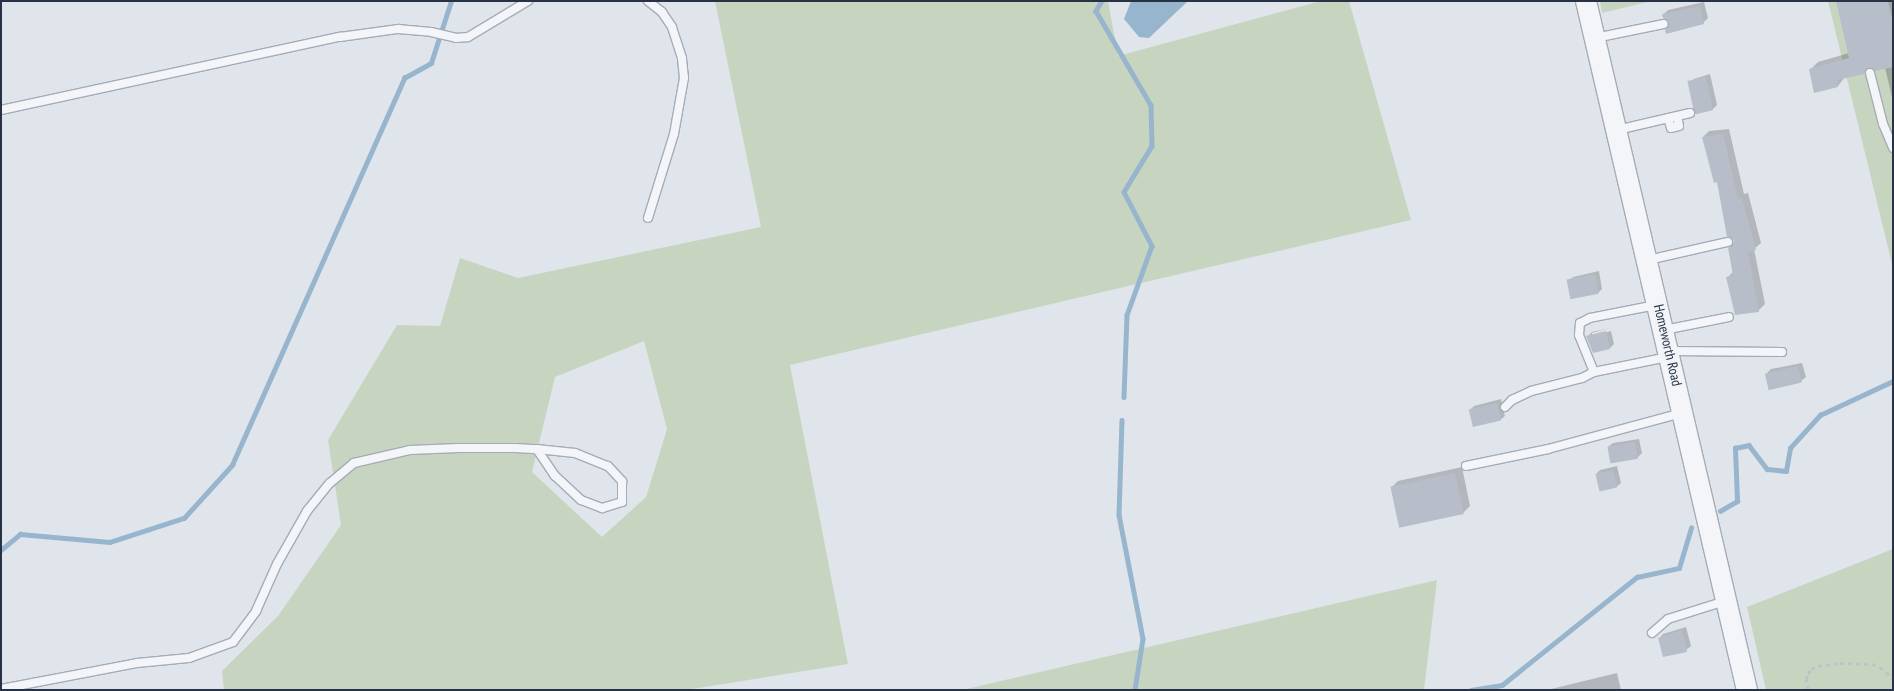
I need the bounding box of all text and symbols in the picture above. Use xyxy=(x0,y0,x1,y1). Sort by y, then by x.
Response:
street label: Homeworth Road xyxy=(1650,302,1686,388)

